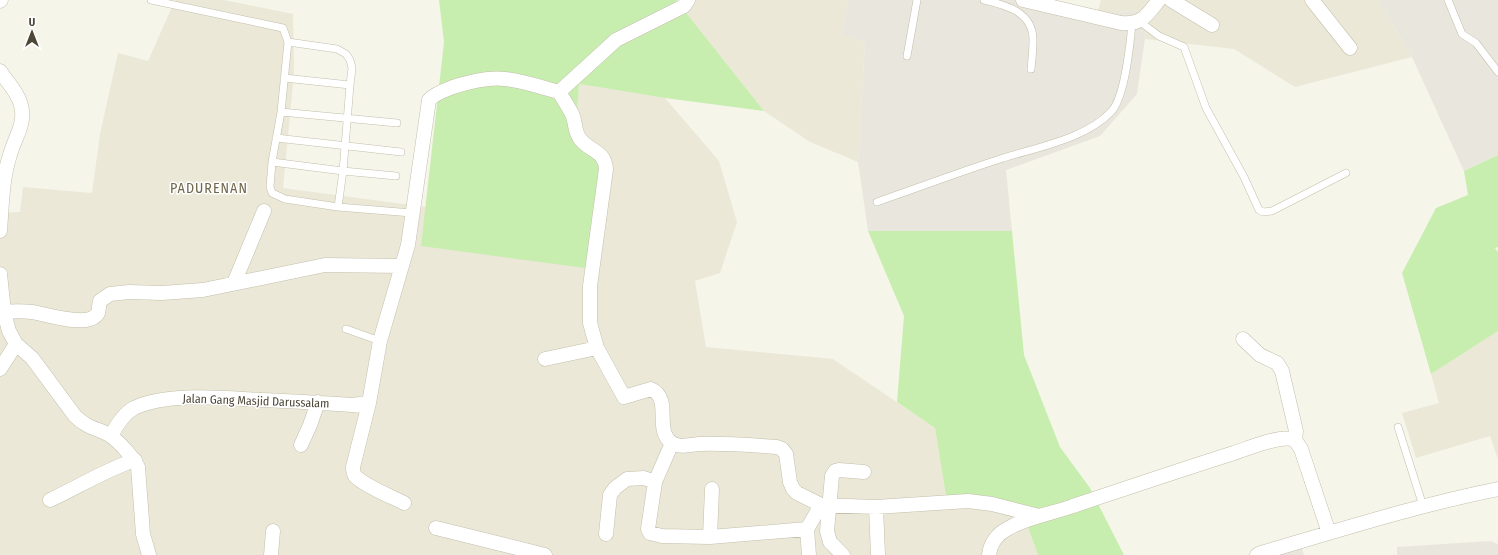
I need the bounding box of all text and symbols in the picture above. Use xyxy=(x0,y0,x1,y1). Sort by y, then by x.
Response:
north arrow xyxy=(12,12,52,52)
text: U xyxy=(29,16,35,29)
district label: PADURENAN xyxy=(170,180,248,197)
street label: Jalan Gang Masjid Darussalam xyxy=(182,391,330,411)

